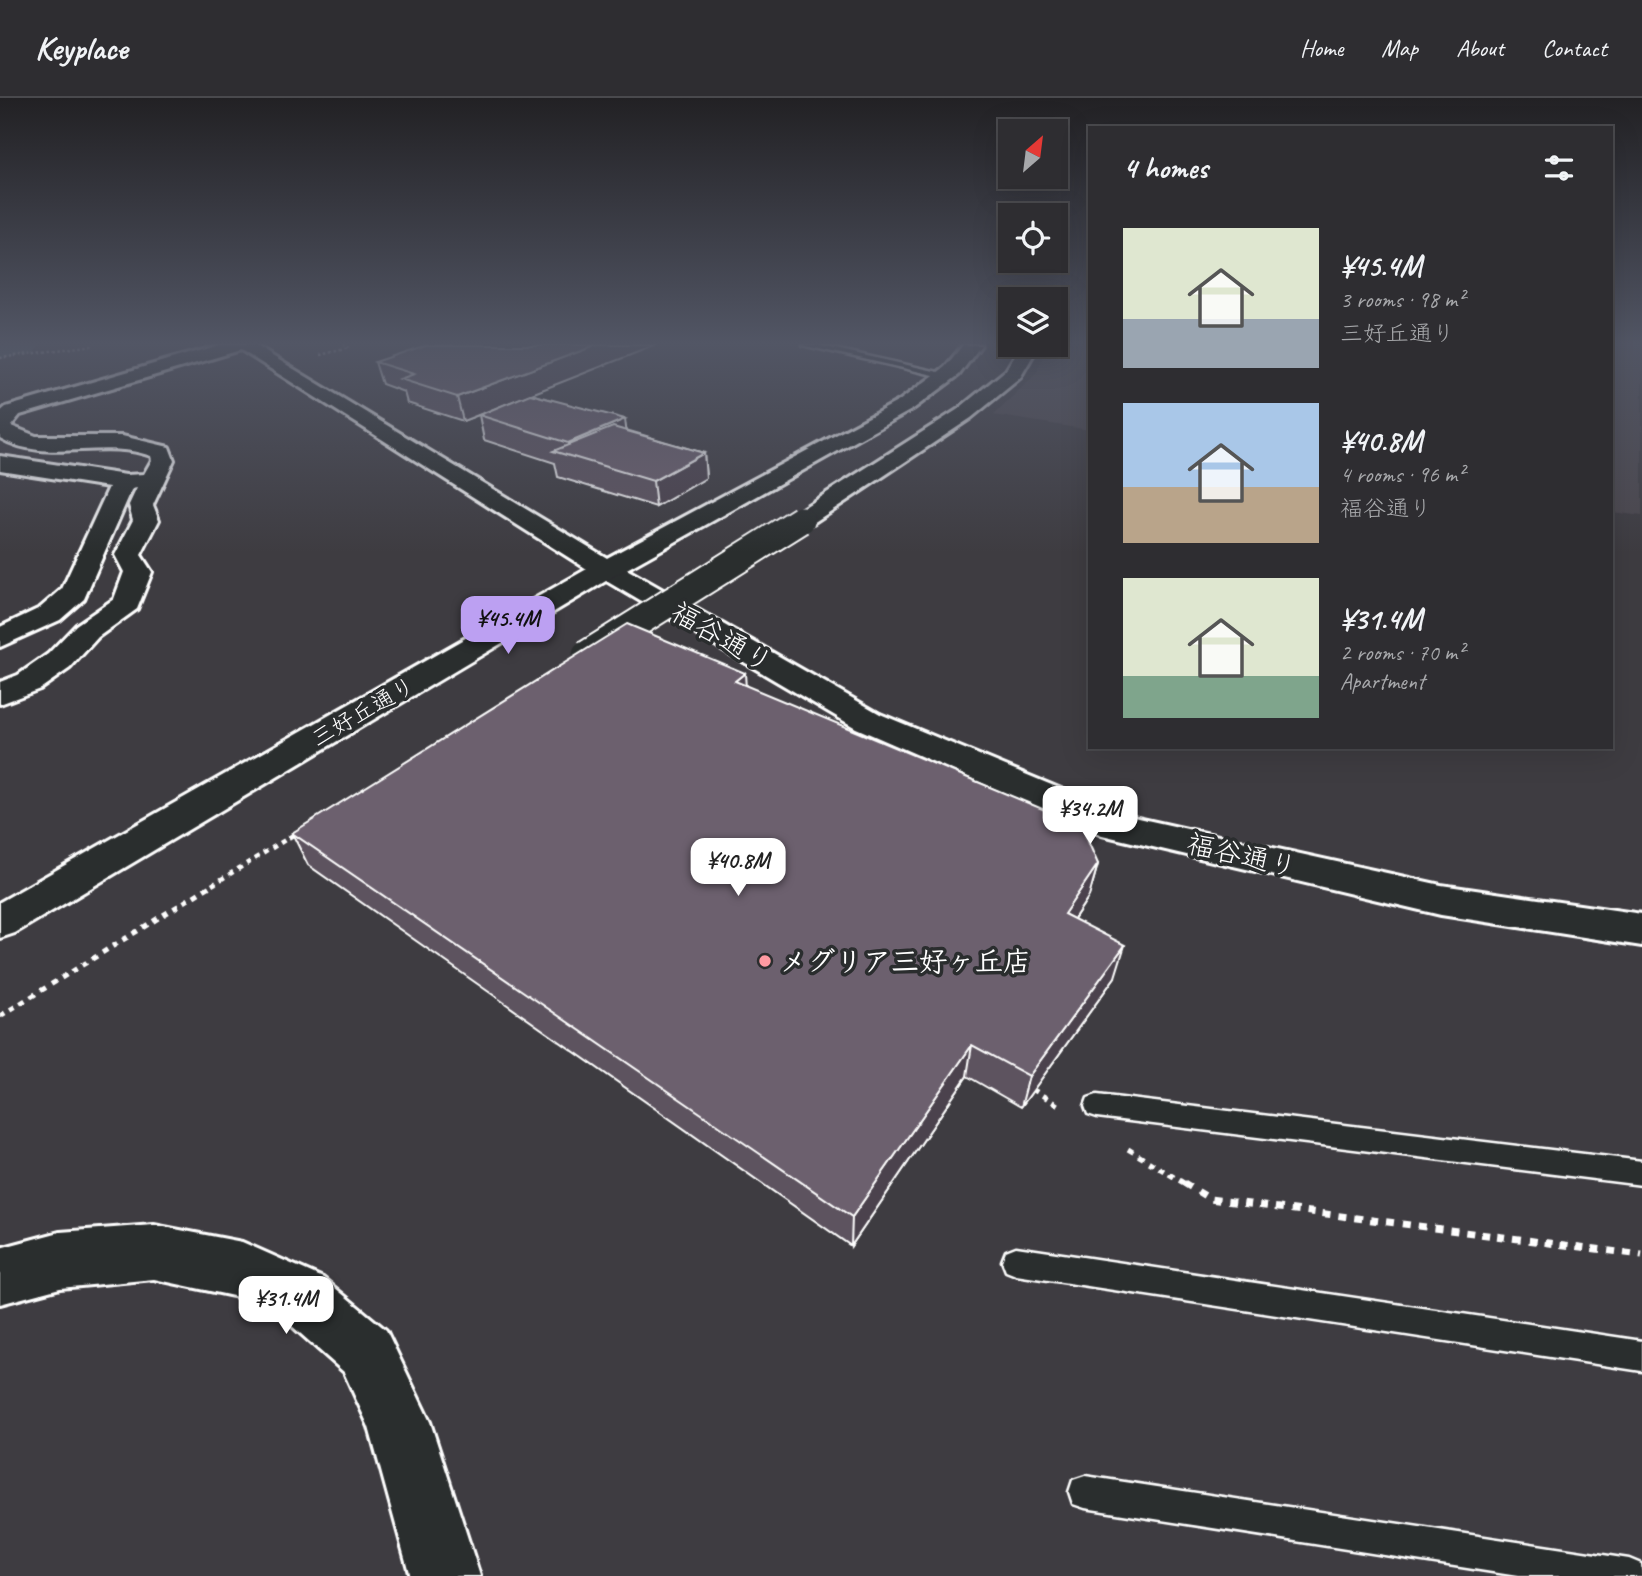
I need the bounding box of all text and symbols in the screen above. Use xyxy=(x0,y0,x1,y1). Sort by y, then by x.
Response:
text: Keyplace xyxy=(35,27,128,69)
text: Home xyxy=(1300,33,1343,63)
text: Map xyxy=(1381,33,1418,63)
text: About xyxy=(1456,33,1504,63)
text: Contact xyxy=(1542,33,1607,63)
north arrow xyxy=(998,119,1068,189)
map controls xyxy=(998,119,1068,357)
text: 4 homes xyxy=(1123,149,1208,187)
icon: filters xyxy=(1540,149,1578,187)
button: locate xyxy=(998,203,1068,273)
text: ¥45.4M xyxy=(1340,247,1421,285)
icon: home xyxy=(1179,256,1263,340)
text: 3 rooms · 98 m² xyxy=(1340,285,1464,314)
button: layers xyxy=(998,287,1068,357)
text: 三好丘通り xyxy=(1340,319,1455,348)
text: ¥40.8M xyxy=(1340,422,1422,460)
icon: home xyxy=(1179,431,1263,515)
text: 4 rooms · 96 m² xyxy=(1340,460,1464,489)
text: 福谷通り xyxy=(1340,494,1432,523)
street label: 福谷通り xyxy=(665,594,779,680)
pin: ¥45.4M xyxy=(451,596,565,656)
text: ¥31.4M xyxy=(1340,600,1422,638)
text: ¥45.4M xyxy=(477,604,539,633)
icon: home xyxy=(1179,606,1263,690)
text: 2 rooms · 70 m² xyxy=(1340,638,1464,667)
text: Apartment xyxy=(1340,667,1425,696)
street label: 三好丘通り xyxy=(306,671,420,753)
pin: ¥34.2M xyxy=(1033,786,1147,846)
text: ¥34.2M xyxy=(1059,794,1121,823)
street label: 福谷通り xyxy=(1183,825,1301,885)
pin: ¥40.8M xyxy=(681,838,795,898)
text: ¥40.8M xyxy=(707,846,769,875)
place label: メグリア三好ヶ丘店 xyxy=(779,944,1031,979)
marker: メグリア三好ヶ丘店 xyxy=(757,953,773,969)
pin: ¥31.4M xyxy=(229,1276,343,1336)
text: ¥31.4M xyxy=(255,1284,317,1313)

